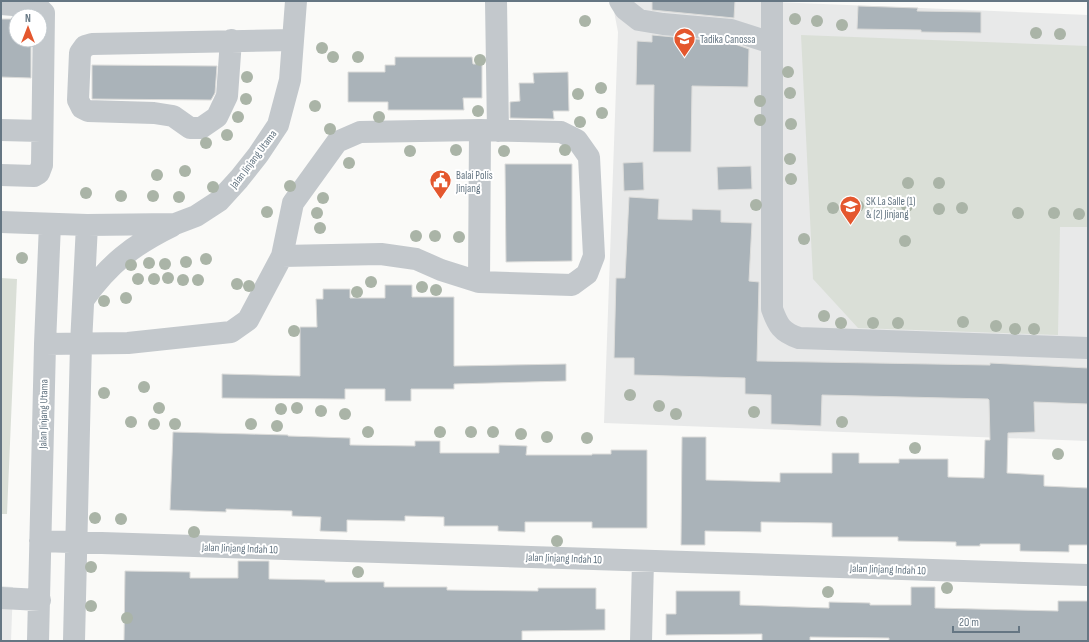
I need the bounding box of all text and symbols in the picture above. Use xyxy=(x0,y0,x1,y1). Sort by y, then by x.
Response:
north arrow xyxy=(8,8,48,48)
text: N xyxy=(25,12,31,25)
school or university icon: Tadika Canossa xyxy=(671,26,697,59)
place label: Tadika Canossa xyxy=(700,33,755,46)
street label: Jalan Jinjang Utama xyxy=(227,128,280,192)
public building icon: Balai Polis Jinjang xyxy=(428,168,454,201)
place label: Balai Polis Jinjang xyxy=(455,169,493,195)
school or university icon: SK La Salle (1) & (2) Jinjang xyxy=(837,194,863,227)
place label: SK La Salle (1) & (2) Jinjang xyxy=(866,195,915,221)
street label: Jalan Jinjang Utama xyxy=(36,379,51,450)
street label: Jalan Jinjang Indah 10 xyxy=(201,541,278,556)
street label: Jalan Jinjang Indah 10 xyxy=(525,551,602,566)
street label: Jalan Jinjang Indah 10 xyxy=(849,562,926,577)
scale bar xyxy=(953,608,1019,634)
text: 20 m xyxy=(959,615,979,630)

